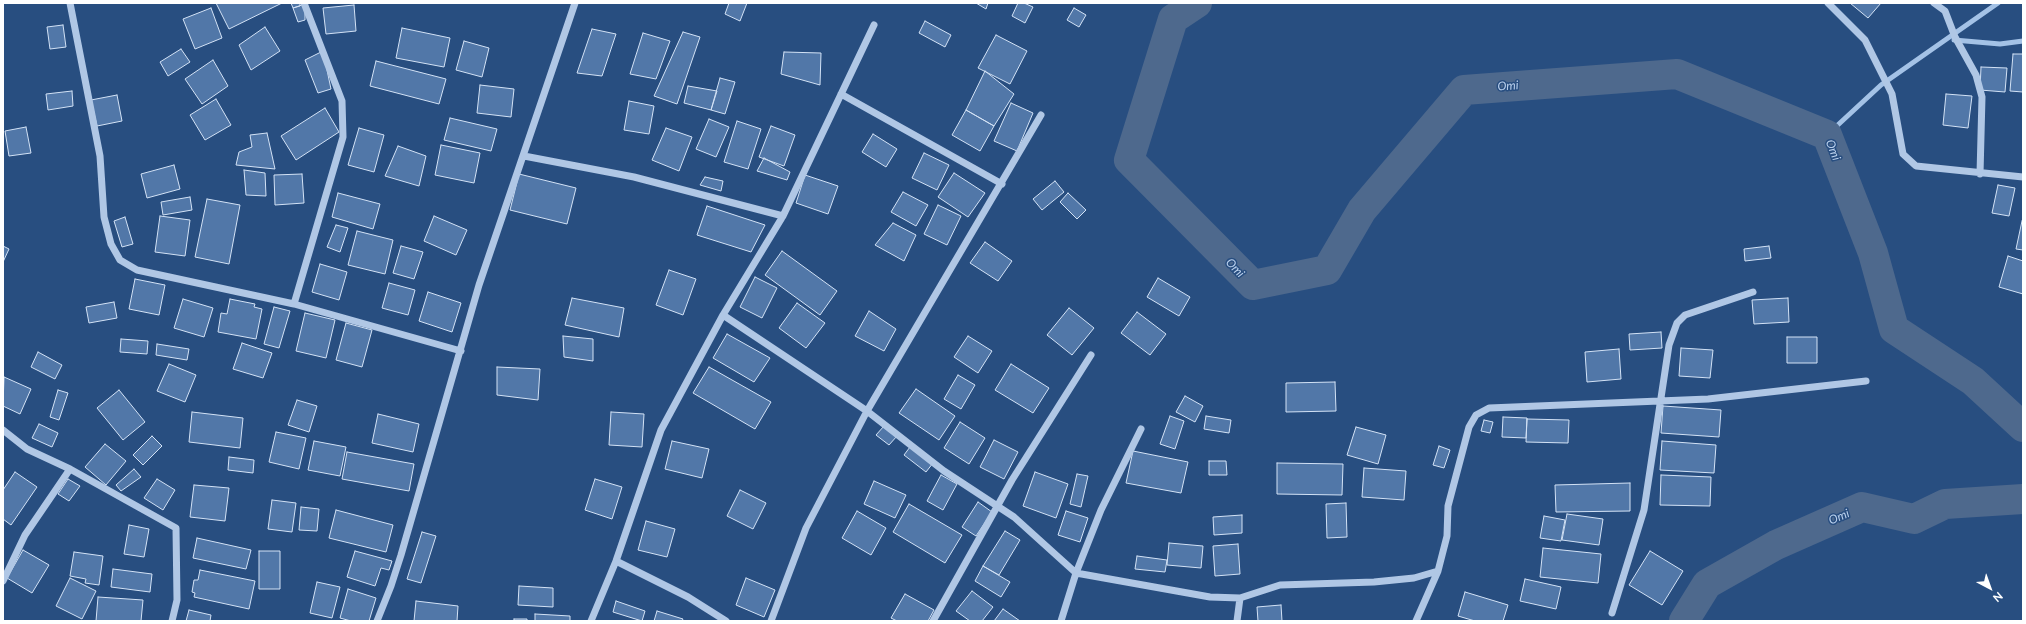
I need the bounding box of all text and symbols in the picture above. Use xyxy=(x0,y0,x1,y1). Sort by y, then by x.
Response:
water label: Omi xyxy=(1497,78,1519,94)
water label: Omi xyxy=(1823,138,1843,162)
water label: Omi xyxy=(1223,255,1247,281)
water label: Omi xyxy=(1826,506,1852,528)
north arrow xyxy=(1970,568,2010,608)
text: N xyxy=(1991,590,2006,605)

